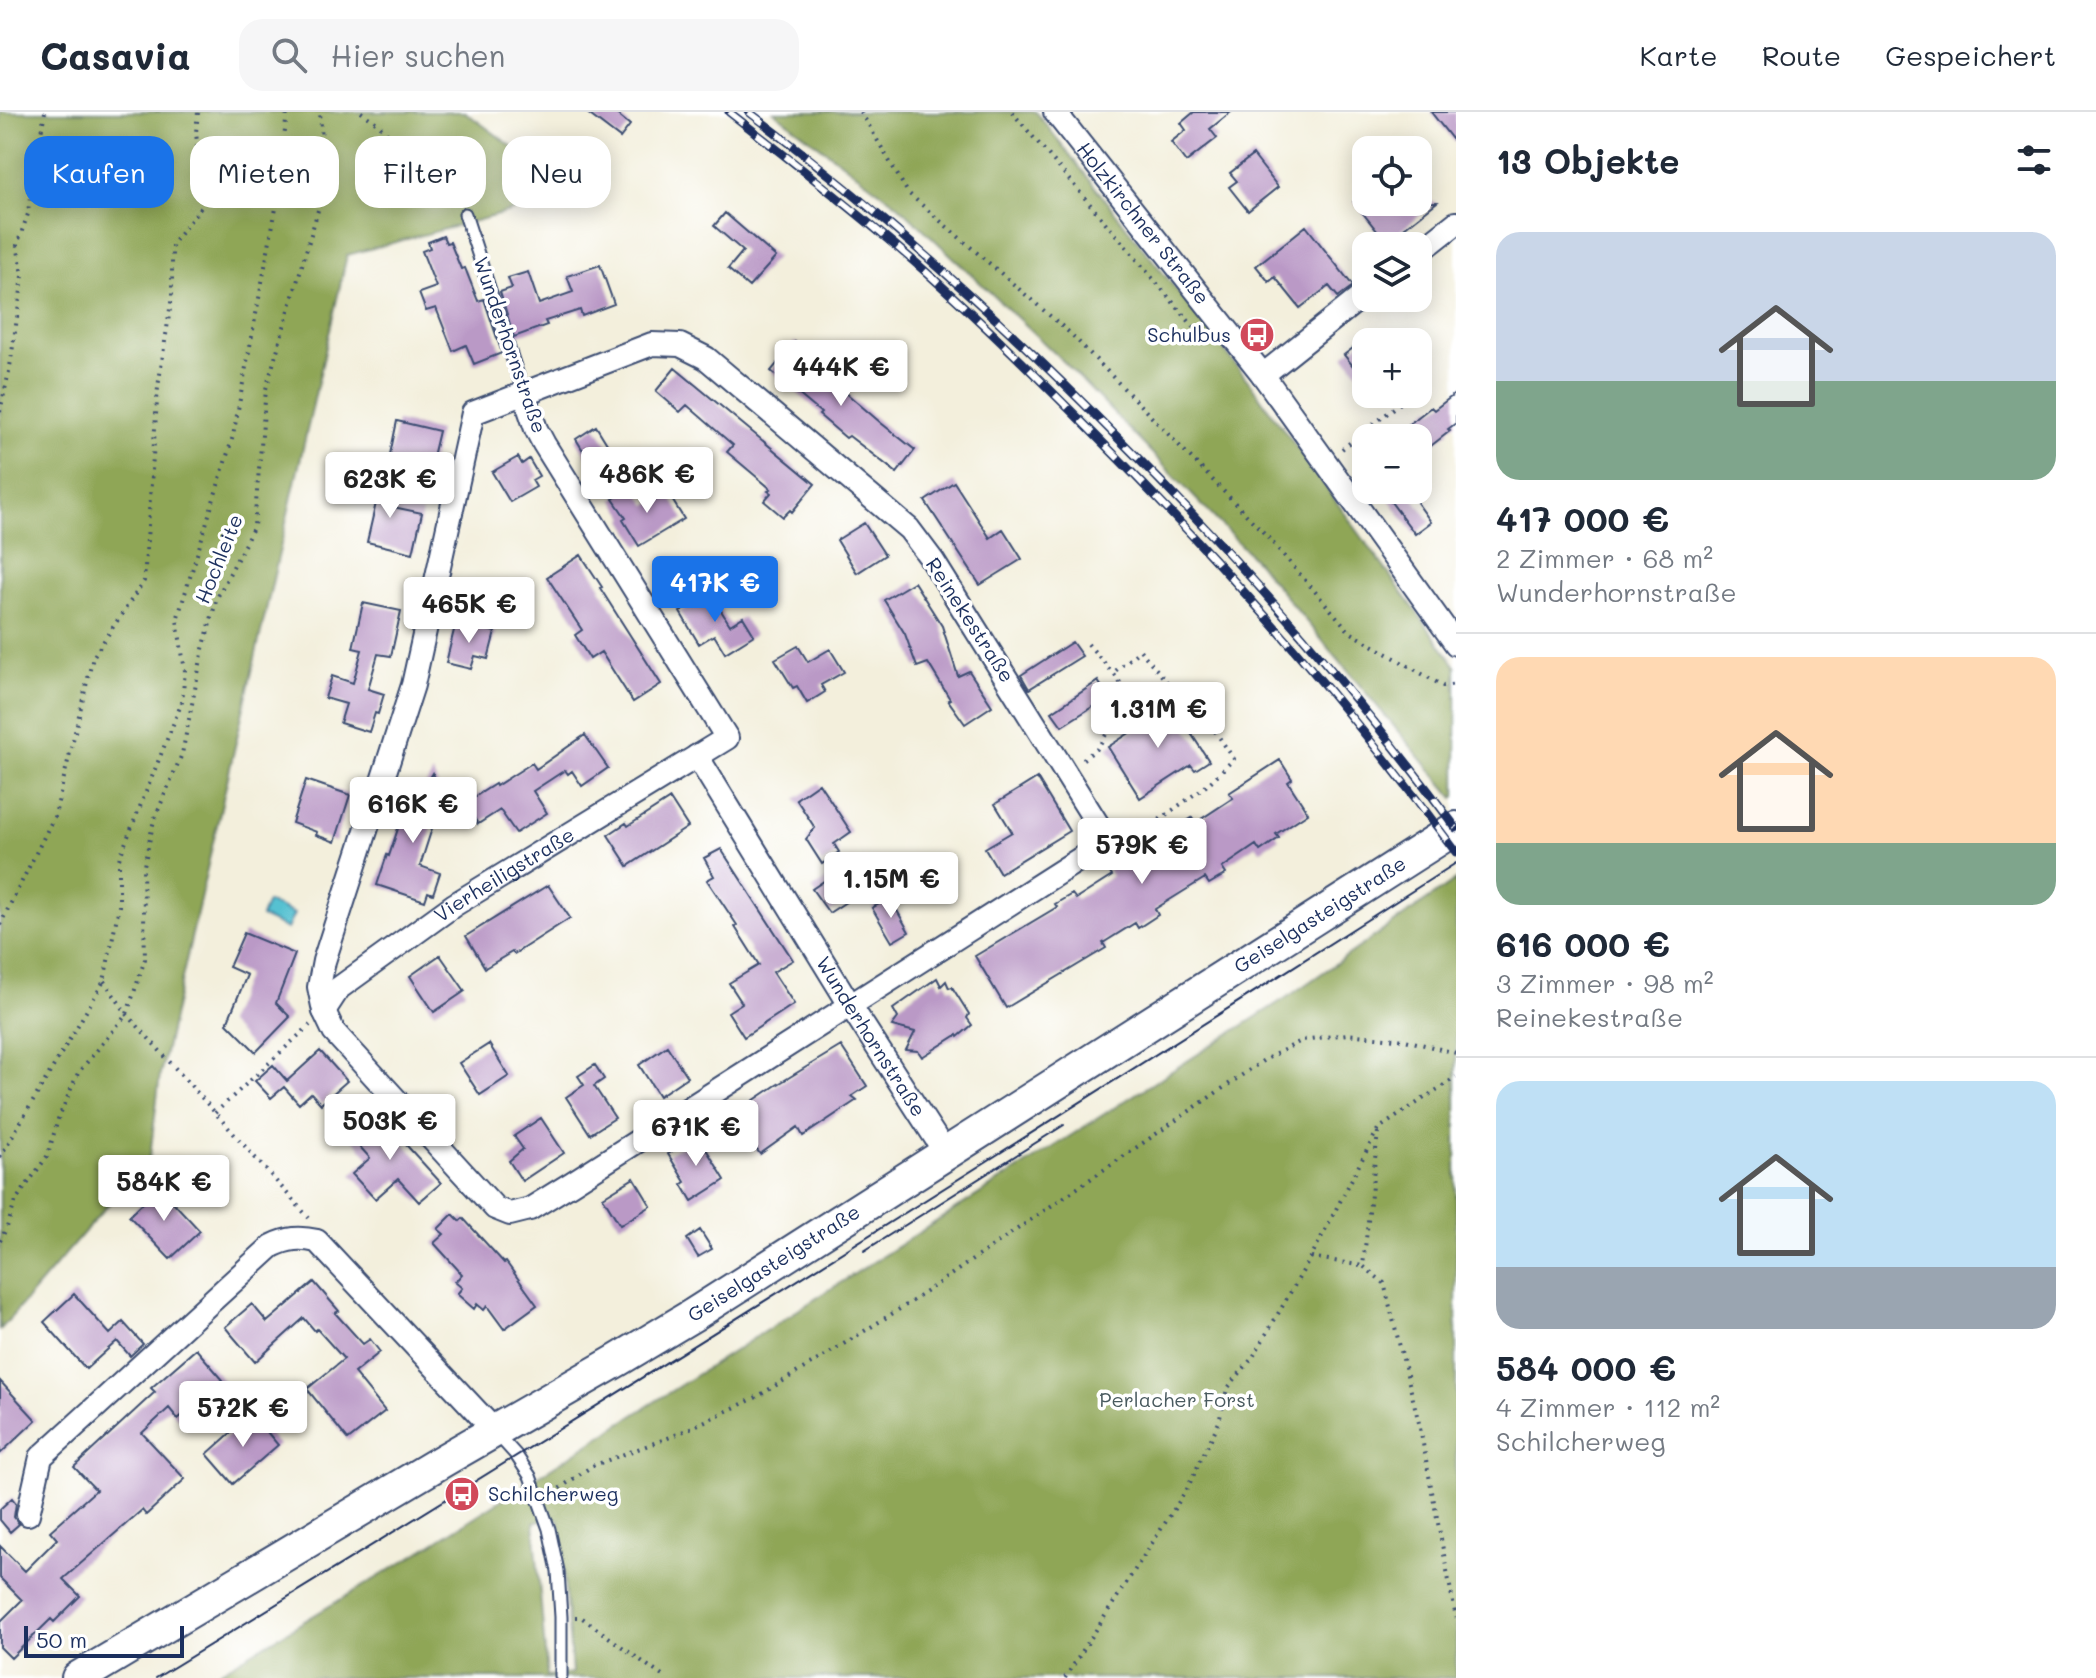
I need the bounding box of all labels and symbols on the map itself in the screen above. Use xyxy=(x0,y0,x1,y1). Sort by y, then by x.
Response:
street label: Holzkirchner Straße xyxy=(1072,136,1216,309)
street label: Wunderhornstraße xyxy=(469,253,553,436)
bus stop icon: Schulbus xyxy=(1238,316,1276,354)
place label: Schulbus xyxy=(1147,321,1231,347)
pin: 444K € xyxy=(776,340,906,408)
pin: 486K € xyxy=(582,447,712,515)
pin: 623K € xyxy=(325,452,455,520)
street label: Hochleite xyxy=(188,510,248,607)
street label: Reinekestraße xyxy=(921,552,1021,687)
pin: 417K € xyxy=(650,556,780,624)
pin: 465K € xyxy=(404,577,534,645)
pin: 1.31M € xyxy=(1084,682,1232,750)
pin: 616K € xyxy=(348,777,478,845)
pin: 579K € xyxy=(1077,818,1207,886)
street label: Vierheiligstraße xyxy=(428,821,579,927)
street label: Geiselgasteigstraße xyxy=(1228,849,1411,979)
pin: 1.15M € xyxy=(817,852,965,920)
street label: Wunderhornstraße xyxy=(811,951,932,1121)
pin: 503K € xyxy=(325,1094,455,1162)
pin: 671K € xyxy=(631,1100,761,1168)
pin: 584K € xyxy=(99,1155,229,1223)
street label: Geiselgasteigstraße xyxy=(682,1198,864,1327)
pin: 572K € xyxy=(178,1381,308,1449)
park label: Perlacher Forst xyxy=(1099,1386,1255,1412)
bus stop icon: Schilcherweg xyxy=(443,1475,481,1513)
place label: Schilcherweg xyxy=(488,1480,618,1506)
scale bar xyxy=(24,1622,184,1658)

